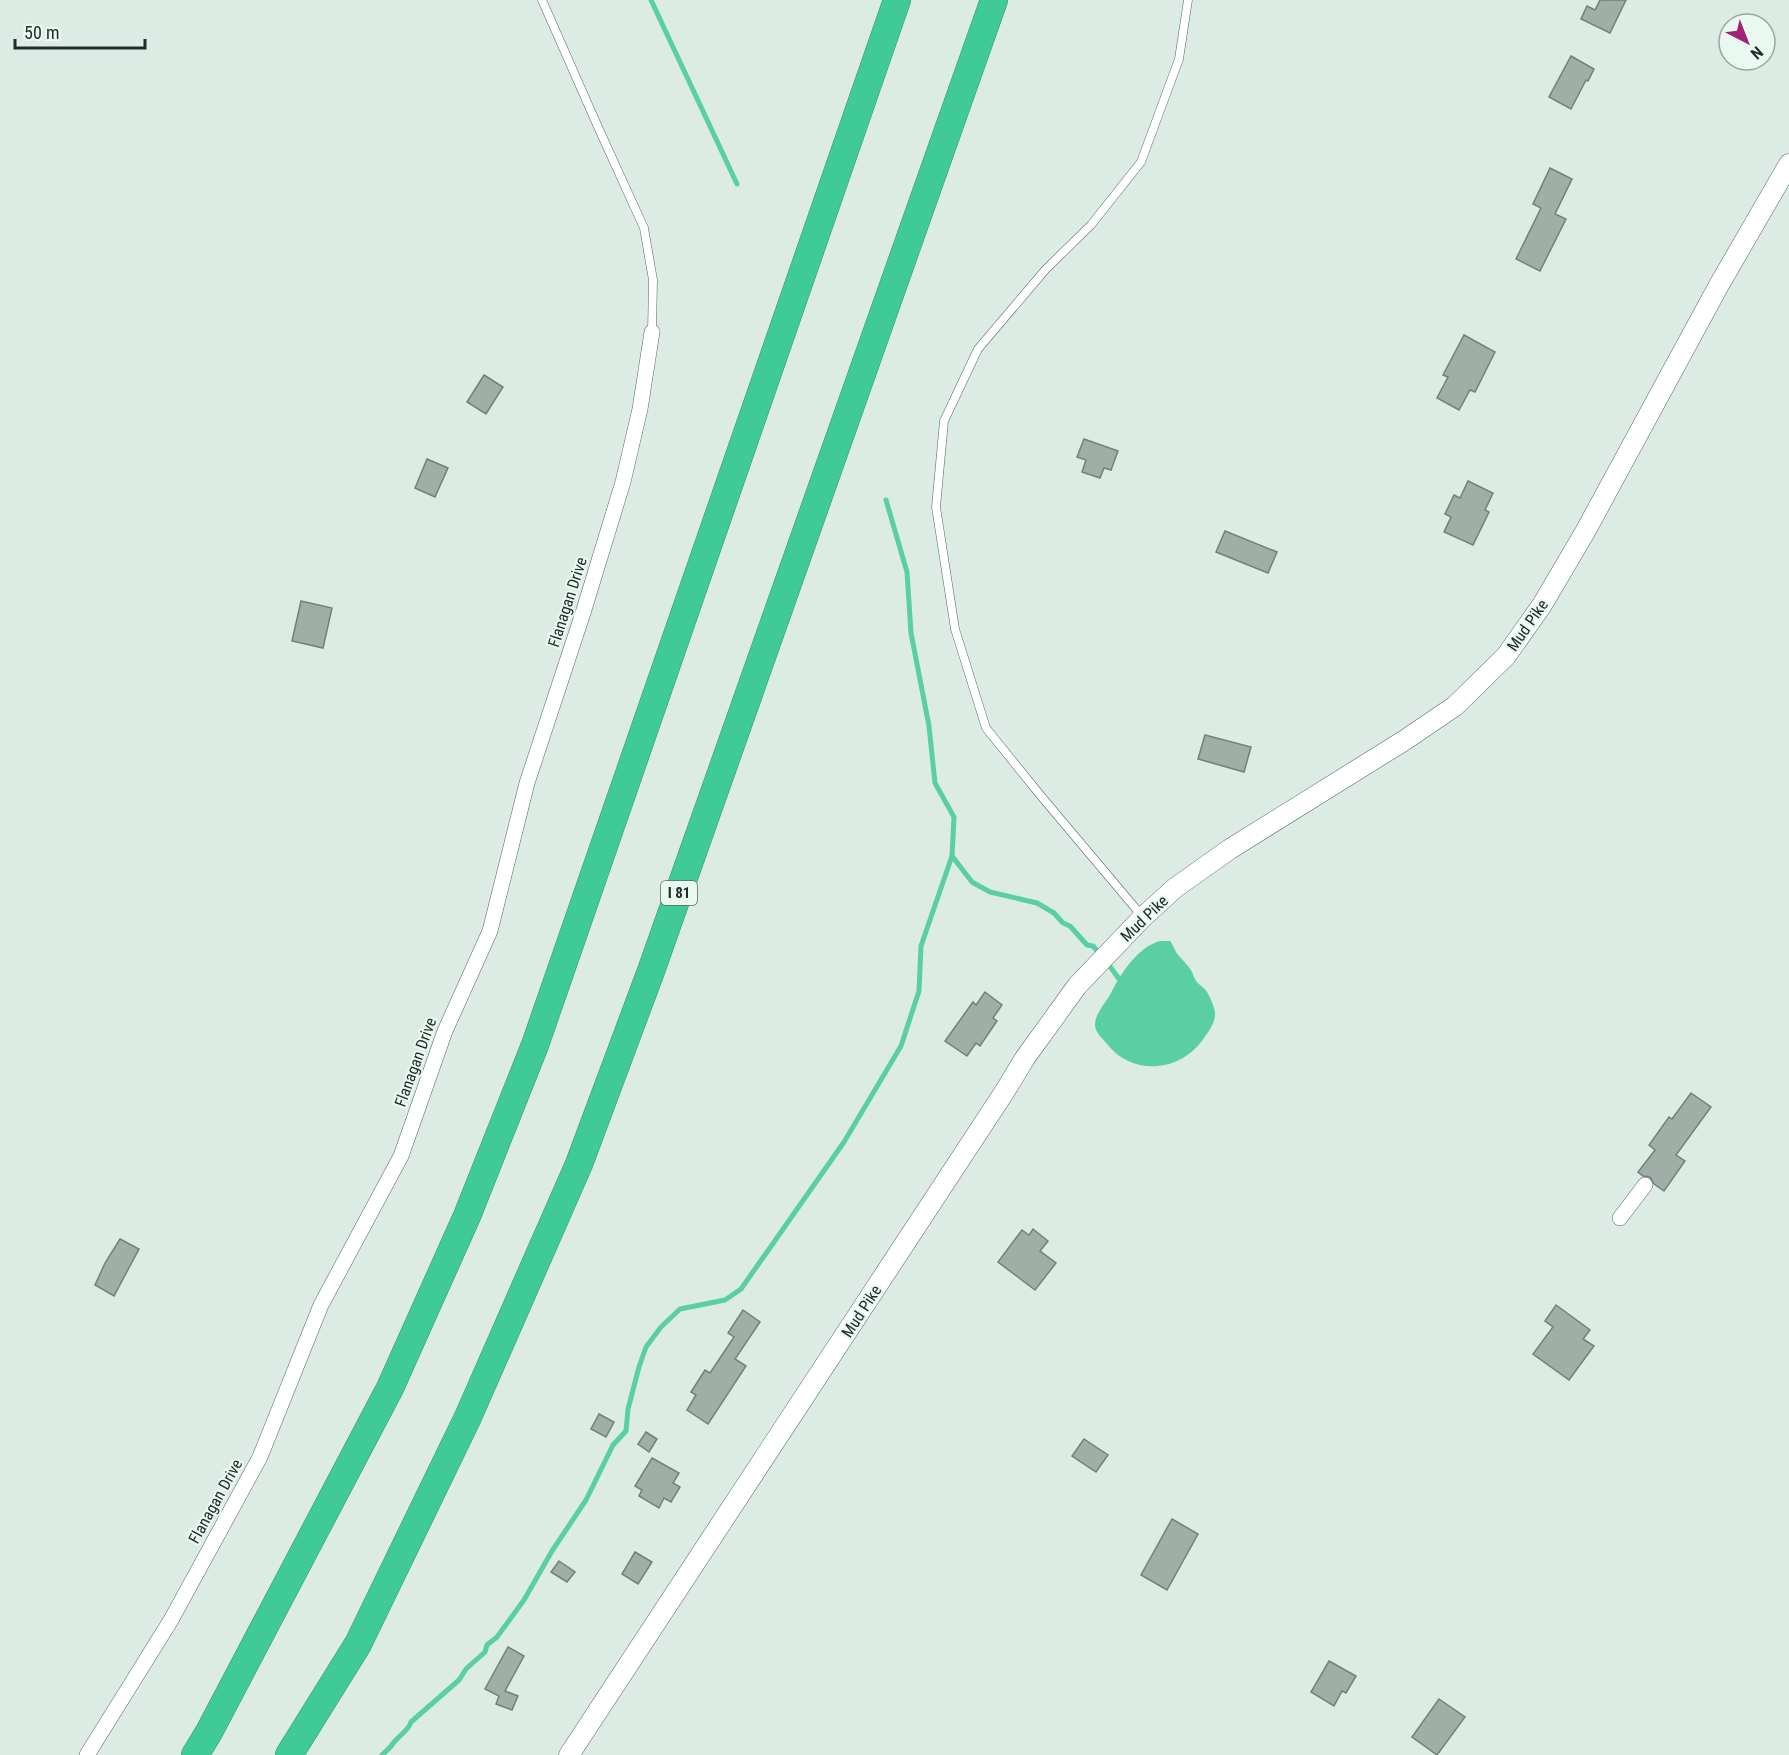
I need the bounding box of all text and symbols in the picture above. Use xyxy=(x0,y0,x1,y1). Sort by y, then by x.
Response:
scale bar xyxy=(15,12,146,50)
north arrow xyxy=(1717,12,1777,72)
text: 50 m xyxy=(24,22,59,43)
text: N xyxy=(1747,42,1767,63)
street label: Flanagan Drive xyxy=(544,555,591,649)
street label: Mud Pike xyxy=(1503,596,1552,655)
road number: I 81 xyxy=(661,881,697,905)
street label: Mud Pike xyxy=(1117,891,1172,946)
street label: Flanagan Drive xyxy=(391,1015,440,1109)
street label: Mud Pike xyxy=(838,1282,885,1341)
street label: Flanagan Drive xyxy=(185,1456,246,1547)

